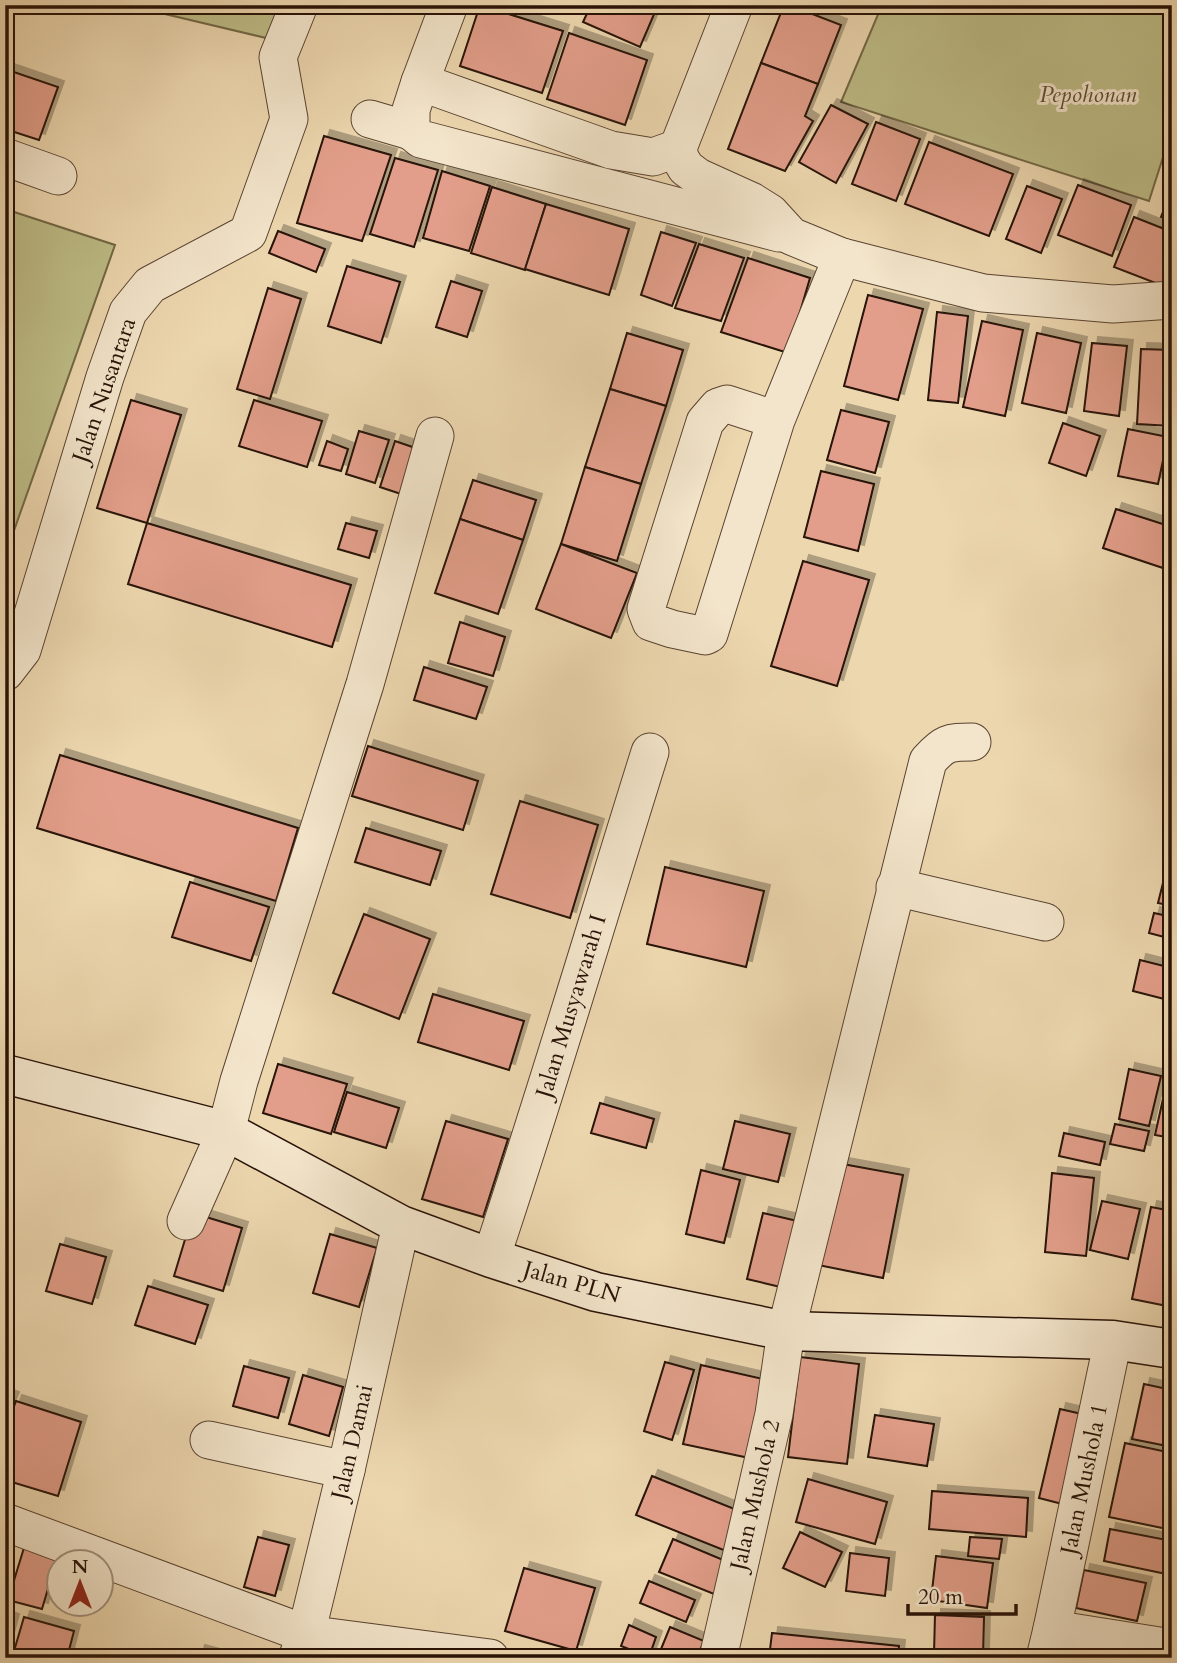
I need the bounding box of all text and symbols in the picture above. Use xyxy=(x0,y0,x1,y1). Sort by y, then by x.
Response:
park label: Pepohonan xyxy=(1040,79,1137,110)
street label: Jalan Nusantara xyxy=(64,313,143,469)
street label: Jalan Musyawarah I xyxy=(527,911,614,1104)
street label: Jalan PLN xyxy=(517,1253,625,1311)
street label: Jalan Damai xyxy=(323,1381,380,1506)
street label: Jalan Mushola 1 xyxy=(1052,1401,1115,1560)
street label: Jalan Mushola 2 xyxy=(722,1417,787,1576)
north arrow xyxy=(46,1548,116,1618)
text: N xyxy=(72,1554,89,1580)
scale bar xyxy=(908,1572,1016,1616)
text: 20 m xyxy=(918,1583,963,1612)

